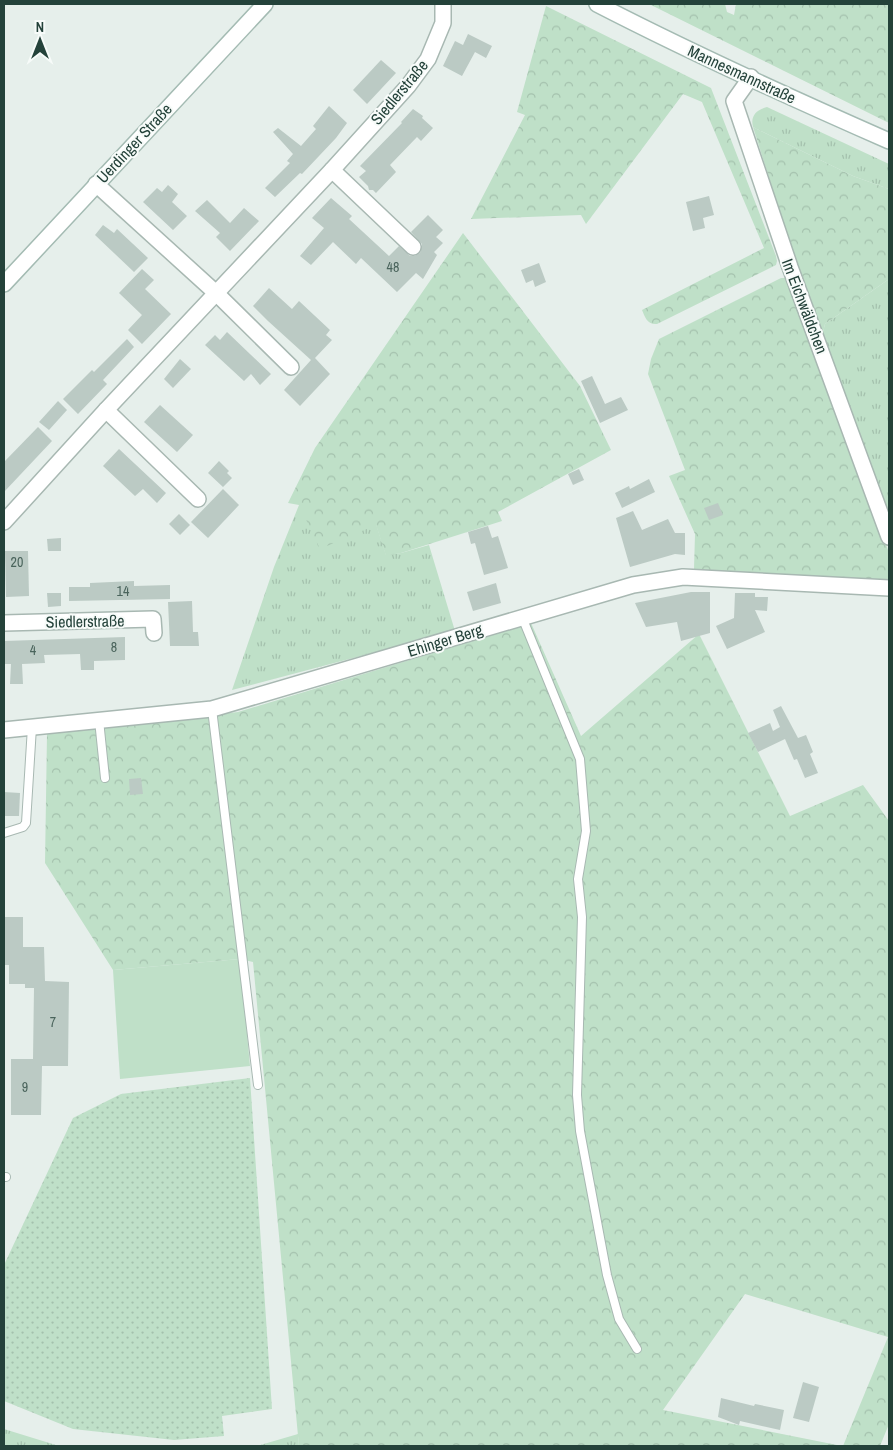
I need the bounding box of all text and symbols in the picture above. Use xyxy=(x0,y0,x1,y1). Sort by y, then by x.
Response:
north arrow xyxy=(15,15,65,65)
text: N xyxy=(36,18,44,36)
street label: Mannesmannstraße xyxy=(684,39,800,109)
street label: Siedlerstraße xyxy=(365,55,433,129)
street label: Uerdinger Straße xyxy=(91,98,177,188)
street label: Im Eichwäldchen xyxy=(777,255,833,357)
house number: 48 xyxy=(387,258,399,276)
house number: 20 xyxy=(11,553,23,571)
house number: 14 xyxy=(117,582,130,600)
street label: Siedlerstraße xyxy=(45,609,125,633)
street label: Ehinger Berg xyxy=(405,618,486,662)
house number: 8 xyxy=(111,638,117,656)
house number: 4 xyxy=(30,641,37,659)
house number: 7 xyxy=(50,1013,56,1031)
house number: 9 xyxy=(22,1078,28,1096)

